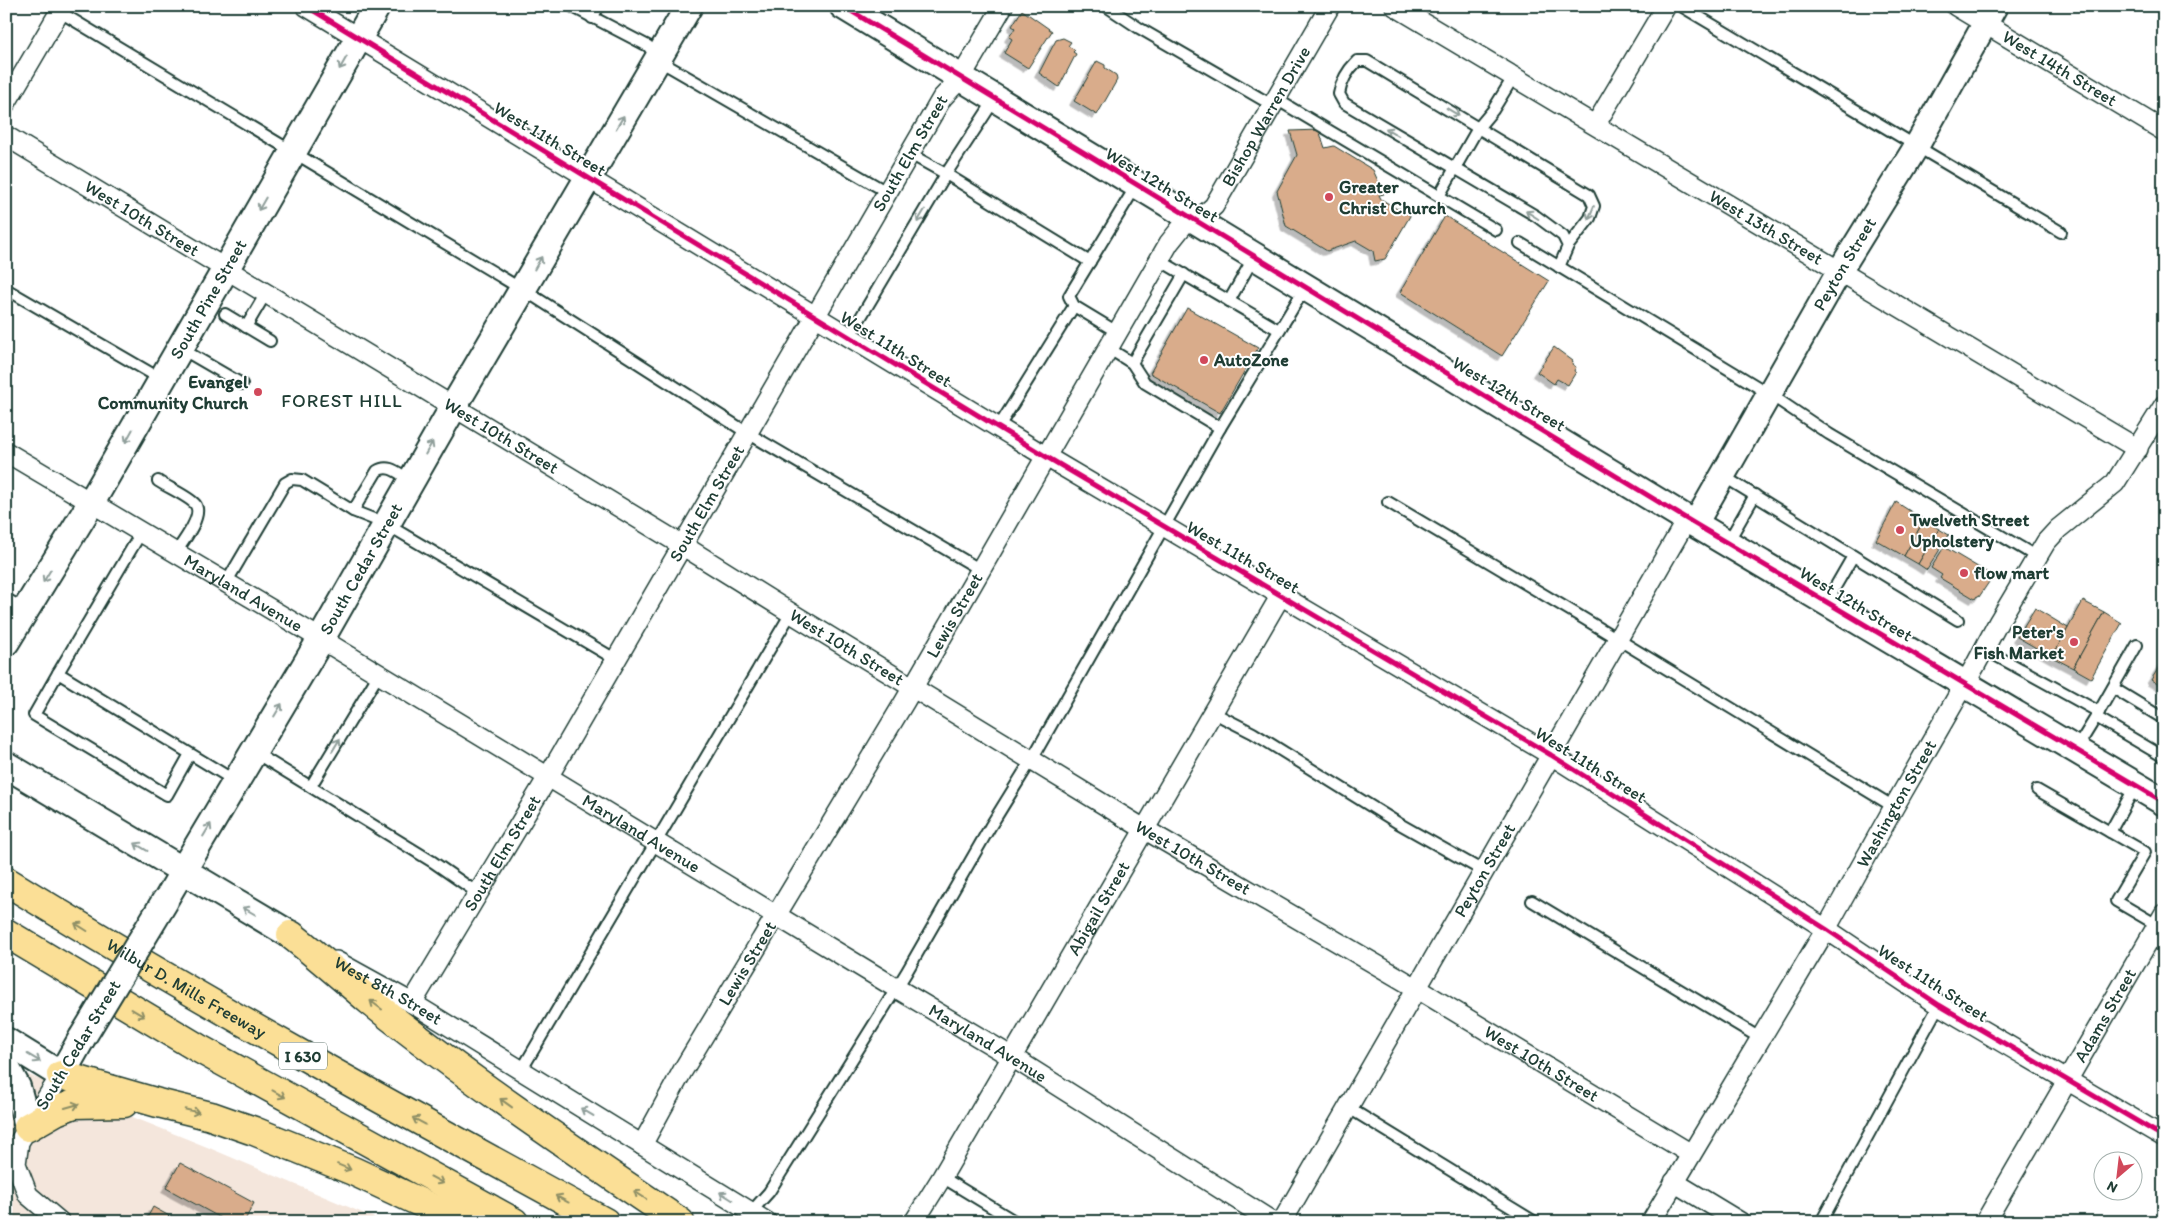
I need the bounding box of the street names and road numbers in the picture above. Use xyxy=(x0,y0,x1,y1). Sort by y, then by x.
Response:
street label: West 14th Street xyxy=(1998,25,2121,111)
street label: Bishop Warren Drive xyxy=(1217,42,1315,190)
street label: South Elm Street xyxy=(867,91,953,216)
street label: West 11th Street xyxy=(490,97,610,181)
street label: West 12th Street xyxy=(1101,143,1223,228)
street label: West 10th Street xyxy=(81,175,204,262)
street label: West 13th Street xyxy=(1705,185,1827,270)
street label: Peyton Street xyxy=(1808,213,1881,314)
street label: South Pine Street xyxy=(165,235,251,363)
street label: West 11th Street xyxy=(836,306,956,392)
street label: West 12th Street xyxy=(1448,352,1570,437)
street label: West 10th Street xyxy=(440,393,563,479)
street label: South Elm Street xyxy=(664,441,749,566)
street label: South Cedar Street xyxy=(315,499,407,639)
street label: West 11th Street xyxy=(1182,516,1304,598)
street label: Maryland Avenue xyxy=(180,549,307,637)
street label: West 12th Street xyxy=(1795,562,1917,647)
street label: Lewis Street xyxy=(921,569,988,662)
street label: West 10th Street xyxy=(786,604,908,691)
street label: West 11th Street xyxy=(1531,722,1651,808)
street label: Washington Street xyxy=(1851,736,1941,871)
street label: Maryland Avenue xyxy=(578,789,704,878)
street label: South Elm Street xyxy=(459,791,546,915)
street label: West 10th Street xyxy=(1131,815,1255,900)
street label: Peyton Street xyxy=(1449,819,1520,921)
street label: Abigail Street xyxy=(1063,857,1135,959)
street label: Lewis Street xyxy=(713,917,781,1010)
street label: Wilbur D. Mills Freeway xyxy=(103,933,271,1044)
street label: West 11th Street xyxy=(1874,939,1993,1027)
street label: West 8th Street xyxy=(330,951,446,1030)
street label: Adams Street xyxy=(2069,964,2141,1066)
street label: South Cedar Street xyxy=(31,976,126,1114)
street label: Maryland Avenue xyxy=(925,999,1051,1087)
street label: West 10th Street xyxy=(1480,1021,1603,1107)
road number: I 630 xyxy=(279,1042,327,1070)

